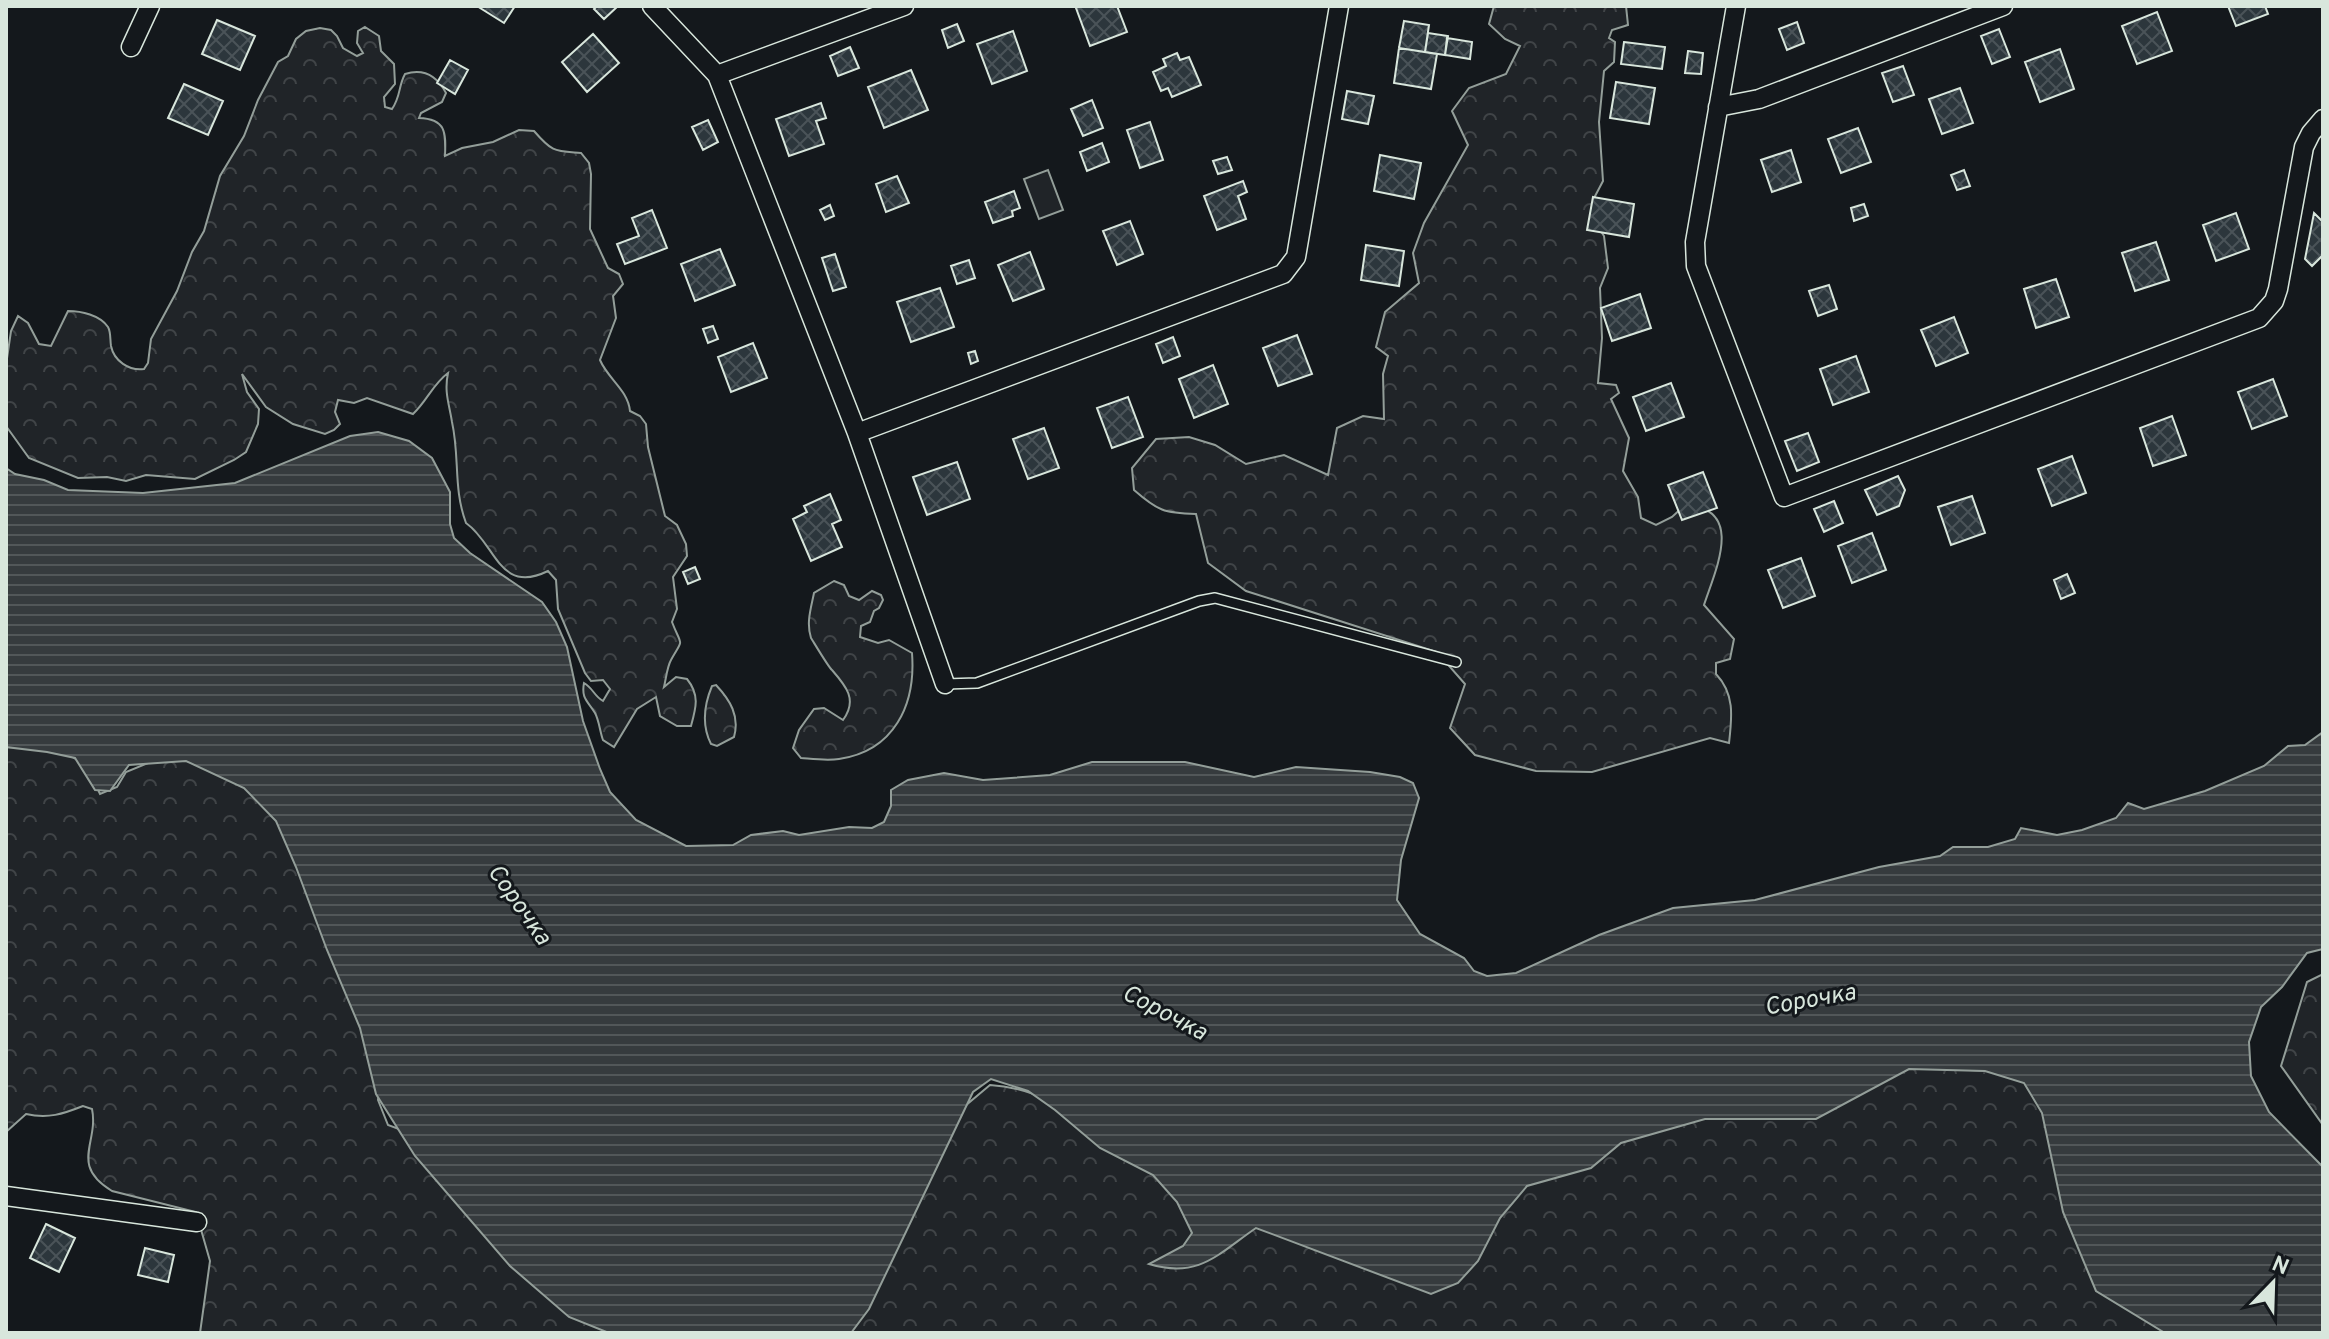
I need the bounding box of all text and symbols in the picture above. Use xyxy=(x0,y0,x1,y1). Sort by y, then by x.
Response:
water label: Сорочка xyxy=(480,859,557,952)
water label: Сорочка xyxy=(1762,978,1859,1024)
water label: Сорочка xyxy=(1116,979,1212,1049)
north arrow xyxy=(2233,1243,2313,1323)
text: N xyxy=(2267,1251,2292,1282)

